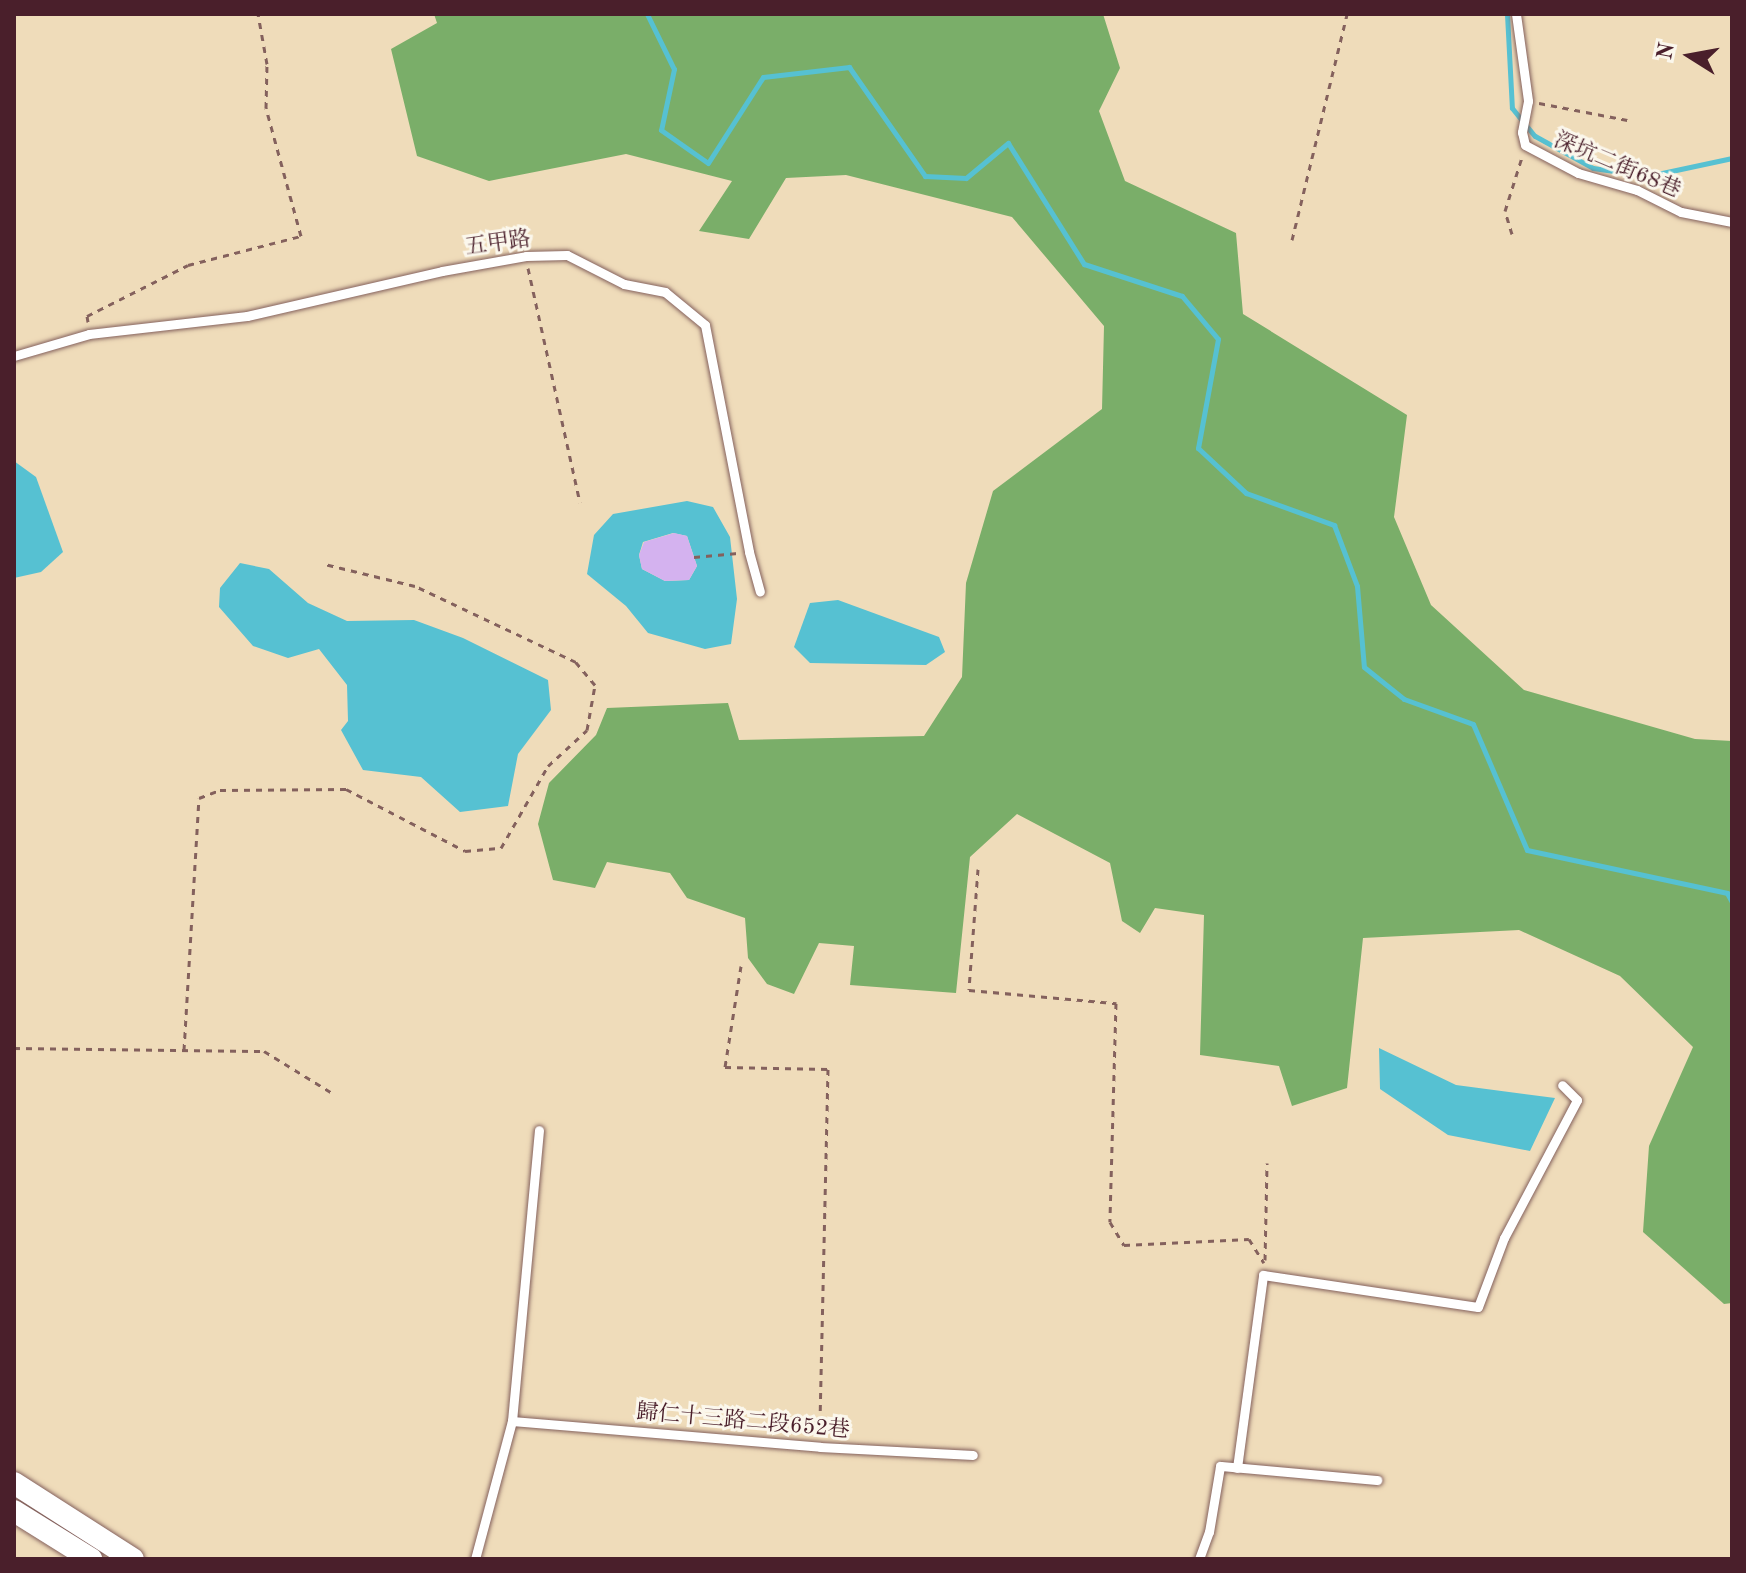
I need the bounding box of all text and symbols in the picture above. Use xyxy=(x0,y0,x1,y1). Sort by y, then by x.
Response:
north arrow xyxy=(1650,16,1730,96)
text: N xyxy=(1654,41,1679,62)
street label: 深坑二街68巷 xyxy=(1549,127,1685,205)
street label: 五甲路 xyxy=(463,226,533,262)
street label: 歸仁十三路二段652巷 xyxy=(635,1400,851,1444)

